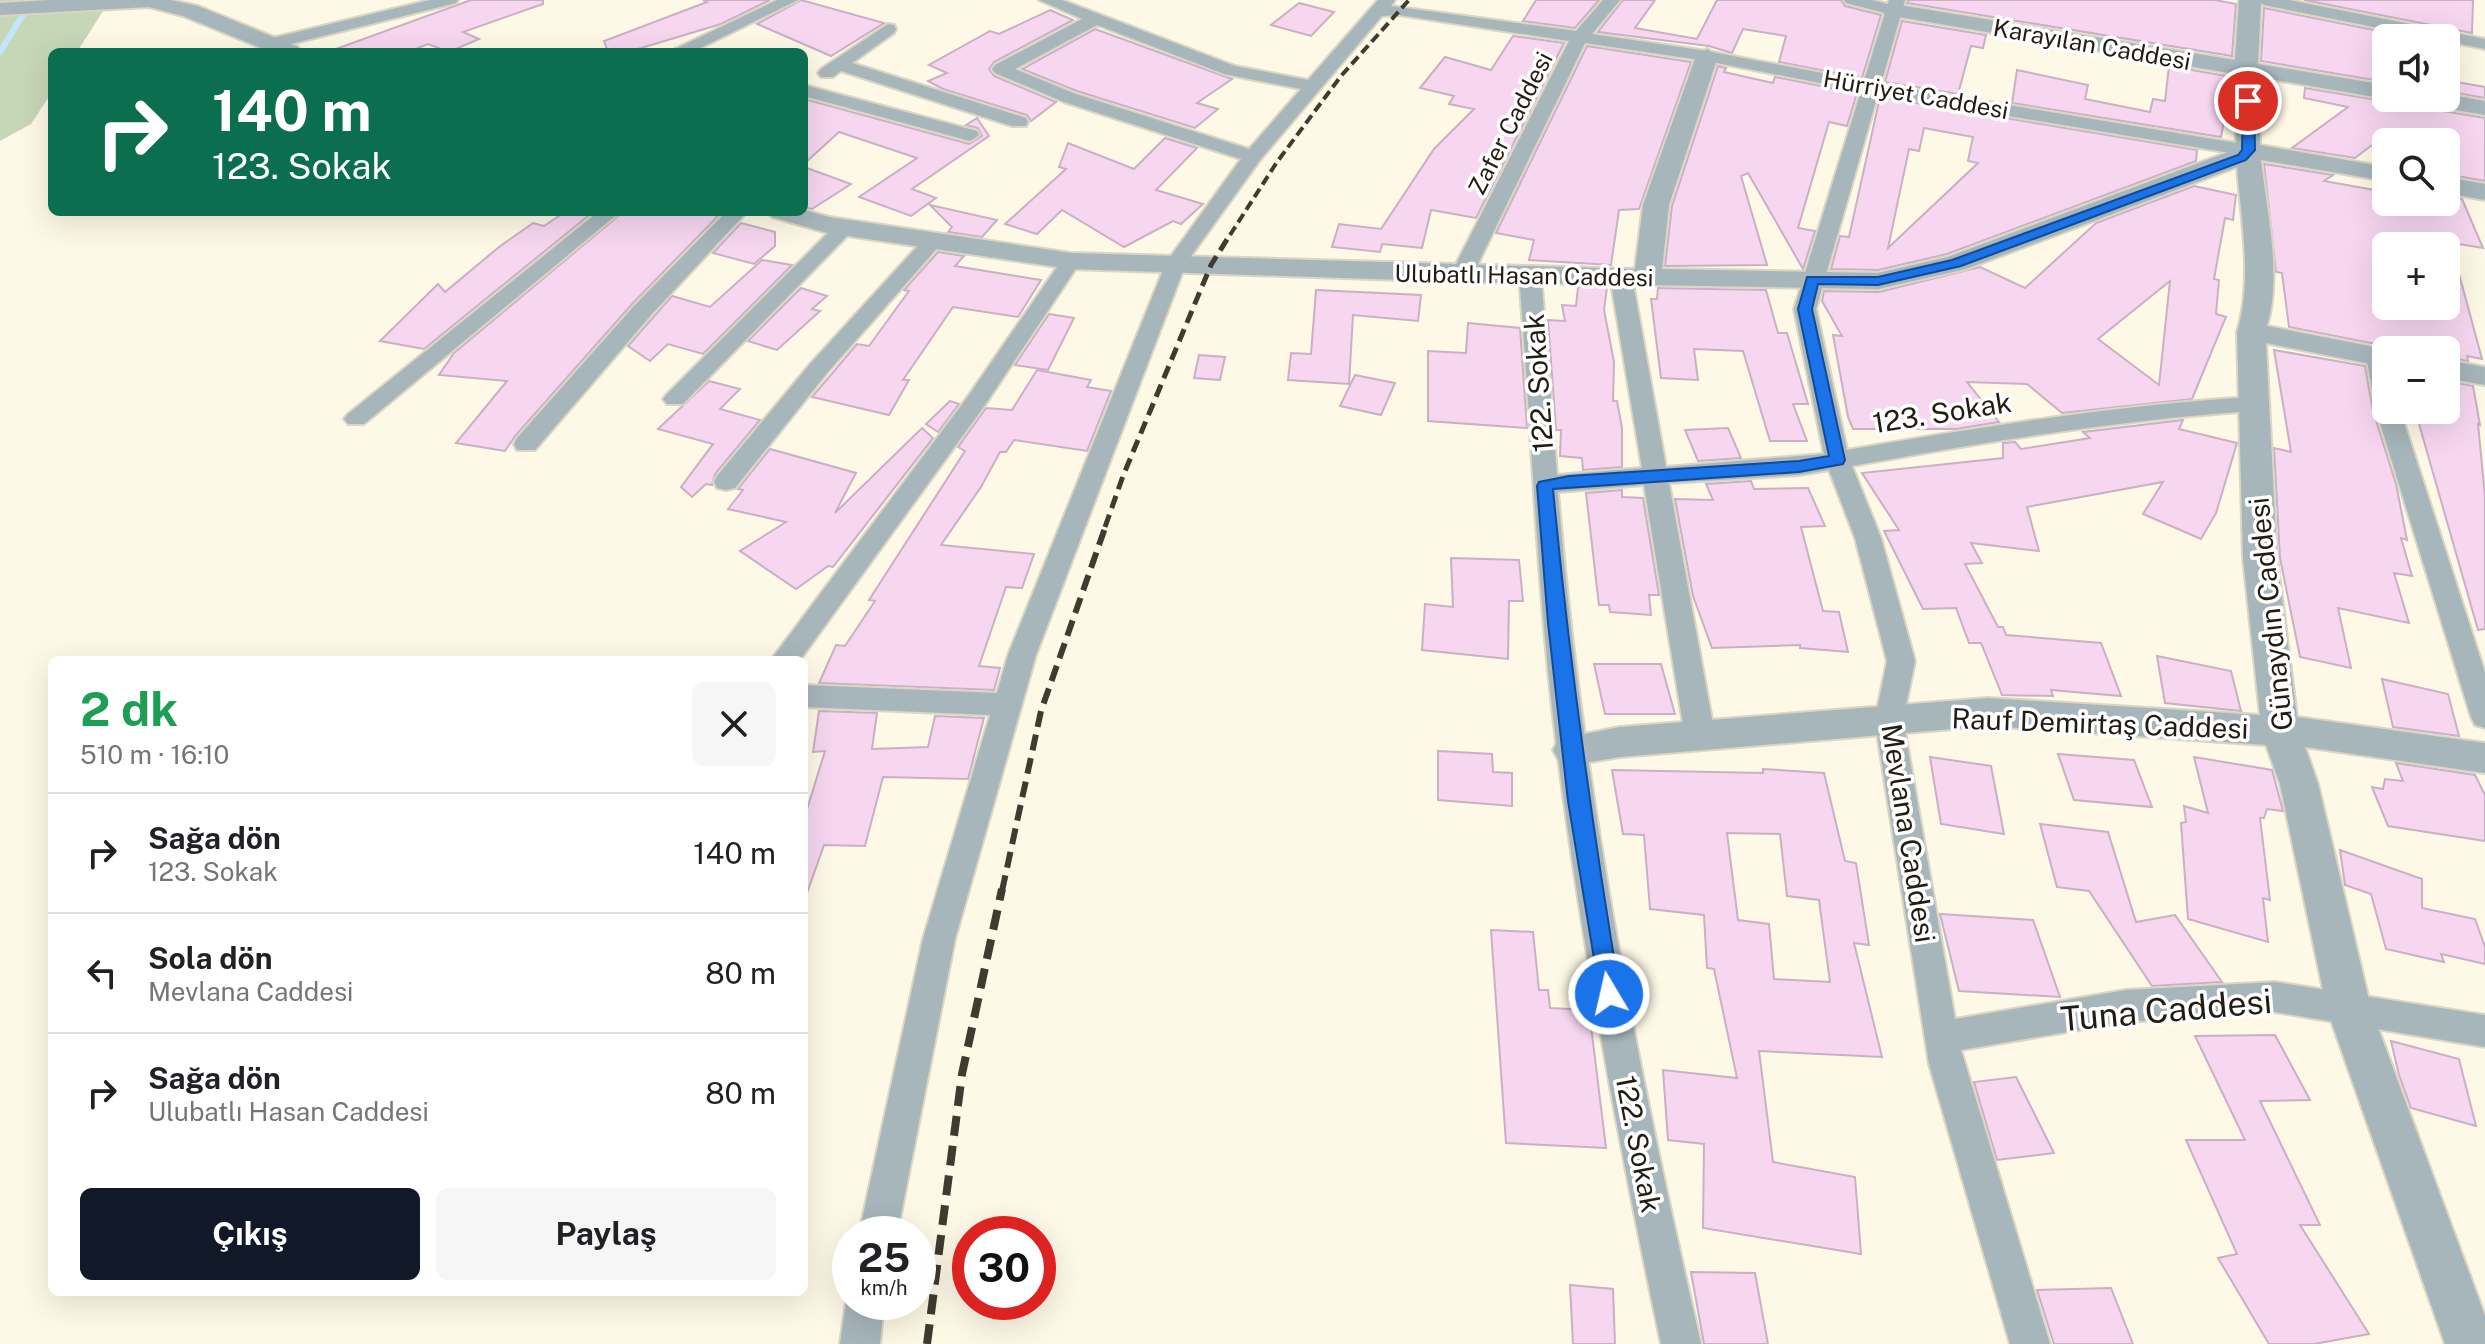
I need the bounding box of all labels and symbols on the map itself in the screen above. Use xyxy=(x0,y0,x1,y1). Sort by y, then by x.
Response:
street label: Karayılan Caddesi xyxy=(1991,13,2193,75)
street label: Zafer Caddesi xyxy=(1462,47,1558,199)
street label: Hürriyet Caddesi xyxy=(1821,64,2011,124)
pin xyxy=(2214,67,2282,135)
street label: Ulubatlı Hasan Caddesi xyxy=(1394,259,1654,291)
street label: 122. Sokak xyxy=(1517,313,1559,453)
street label: 123. Sokak xyxy=(1870,385,2014,439)
street label: Günaydın Caddesi xyxy=(2241,496,2299,732)
street label: Rauf Demirtaş Caddesi xyxy=(1951,701,2249,745)
street label: Mevlana Caddesi xyxy=(1875,721,1943,945)
position arrow xyxy=(1567,952,1651,1036)
street label: Tuna Caddesi xyxy=(2059,981,2273,1039)
street label: 122. Sokak xyxy=(1610,1073,1668,1215)
speed limit sign: 30 xyxy=(952,1216,1056,1320)

